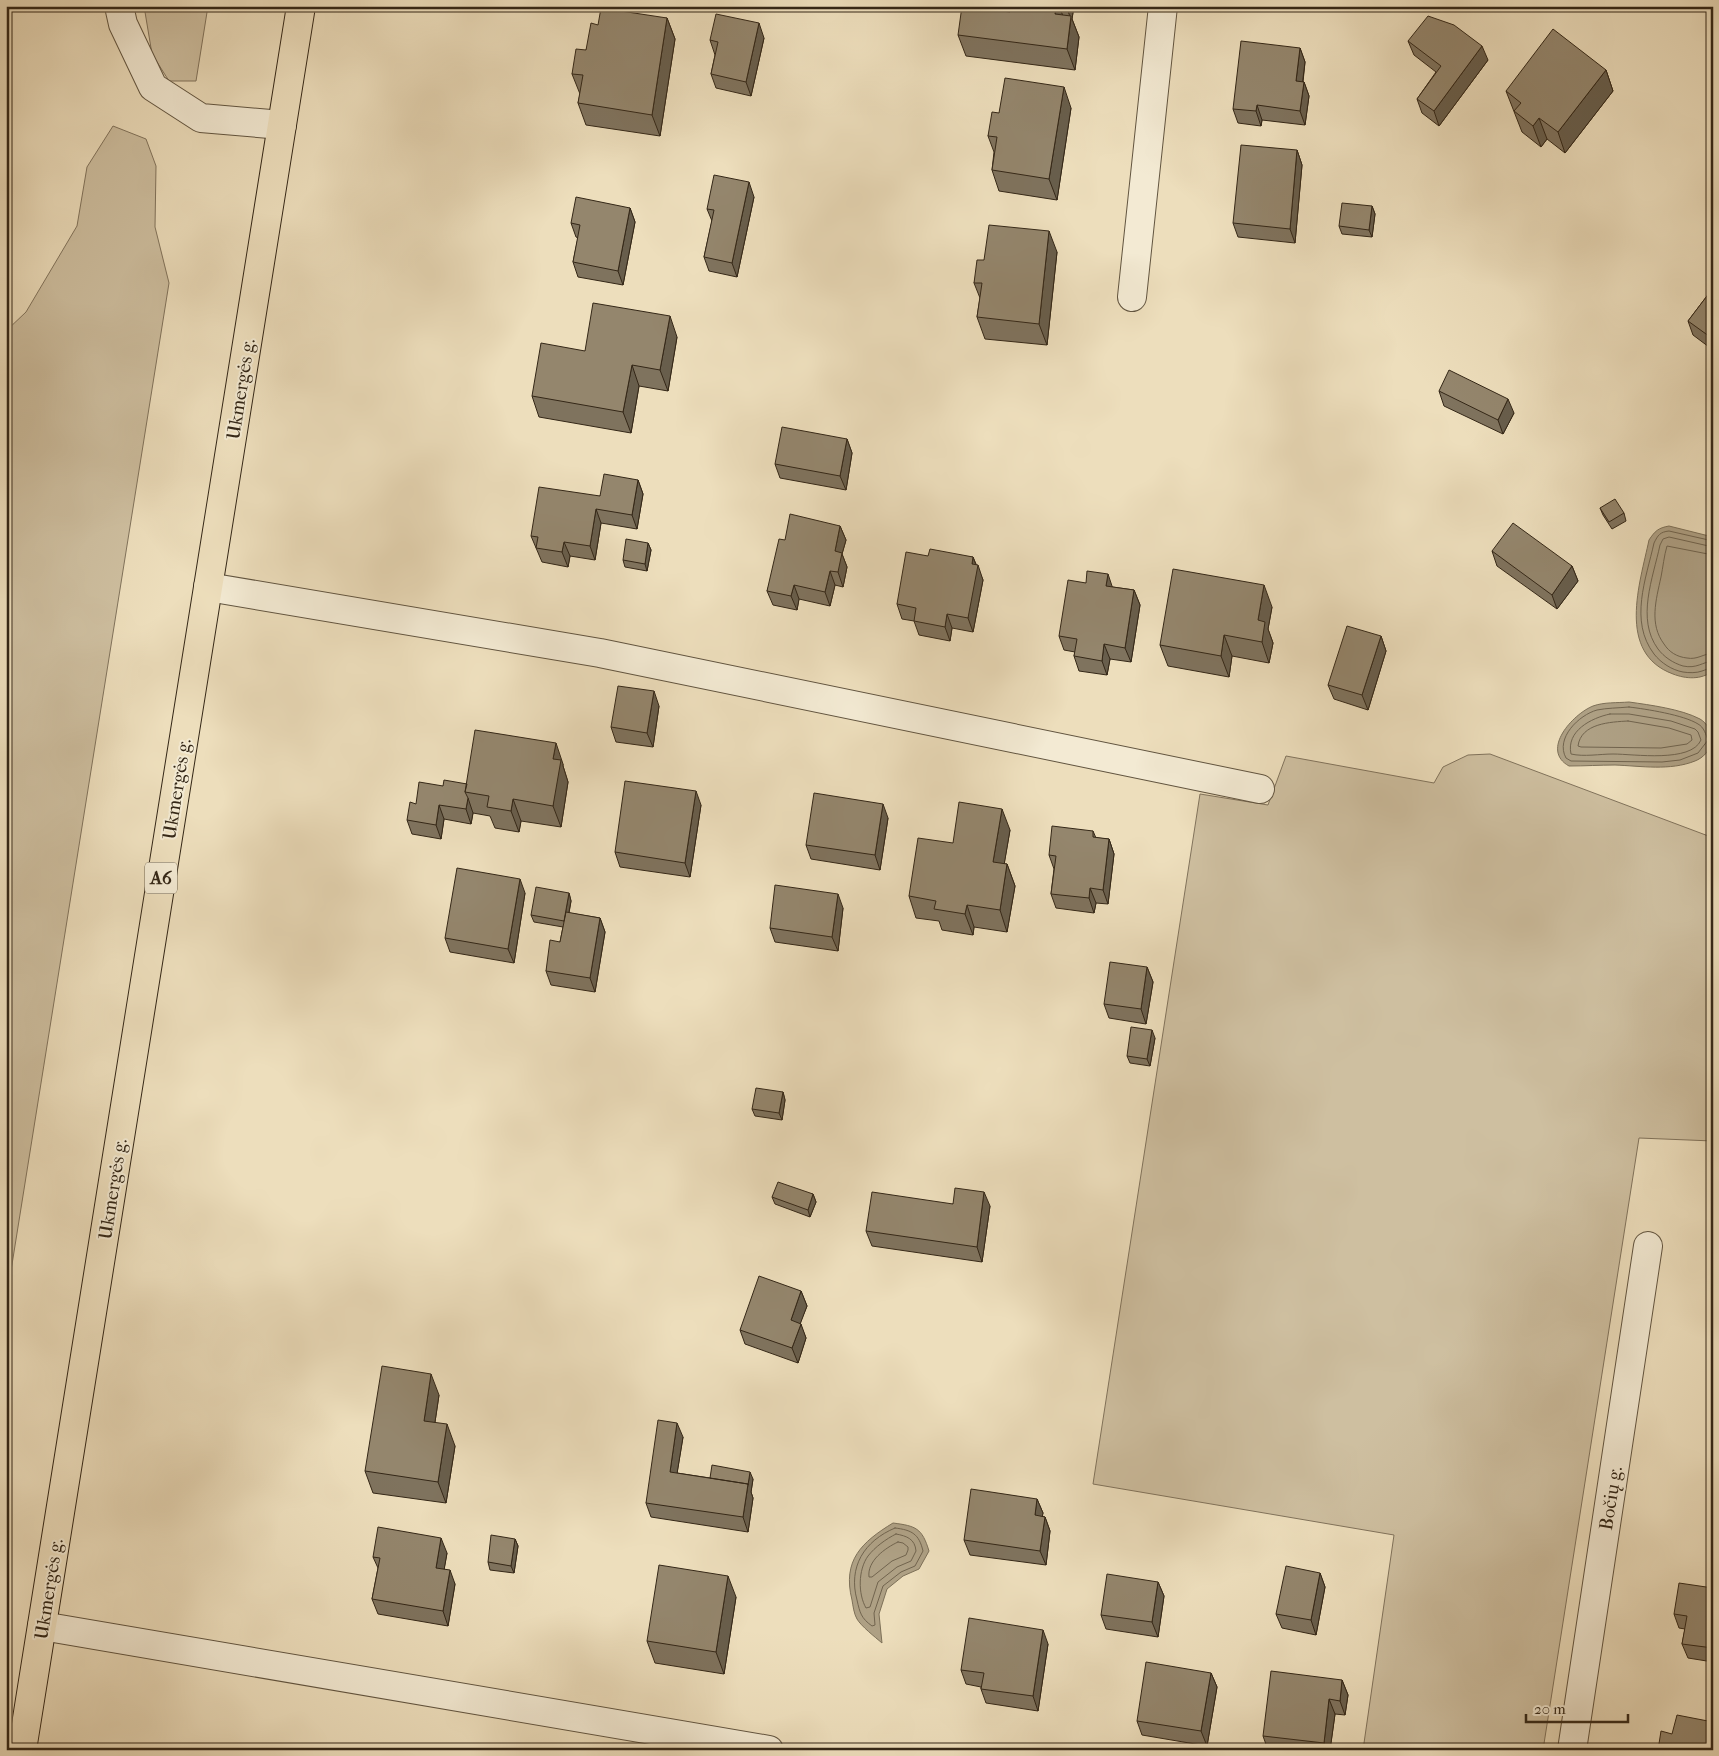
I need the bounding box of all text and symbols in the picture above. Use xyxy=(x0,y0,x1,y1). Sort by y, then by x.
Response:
street label: Ukmergės g. xyxy=(222,337,260,441)
street label: Ukmergės g. xyxy=(158,737,196,841)
road number: A6 xyxy=(145,862,177,894)
street label: Ukmergės g. xyxy=(94,1137,132,1241)
street label: Bočių g. xyxy=(1595,1465,1627,1532)
street label: Ukmergės g. xyxy=(30,1537,68,1641)
scale bar xyxy=(1526,1691,1629,1723)
text: 20 m xyxy=(1534,1700,1566,1718)

